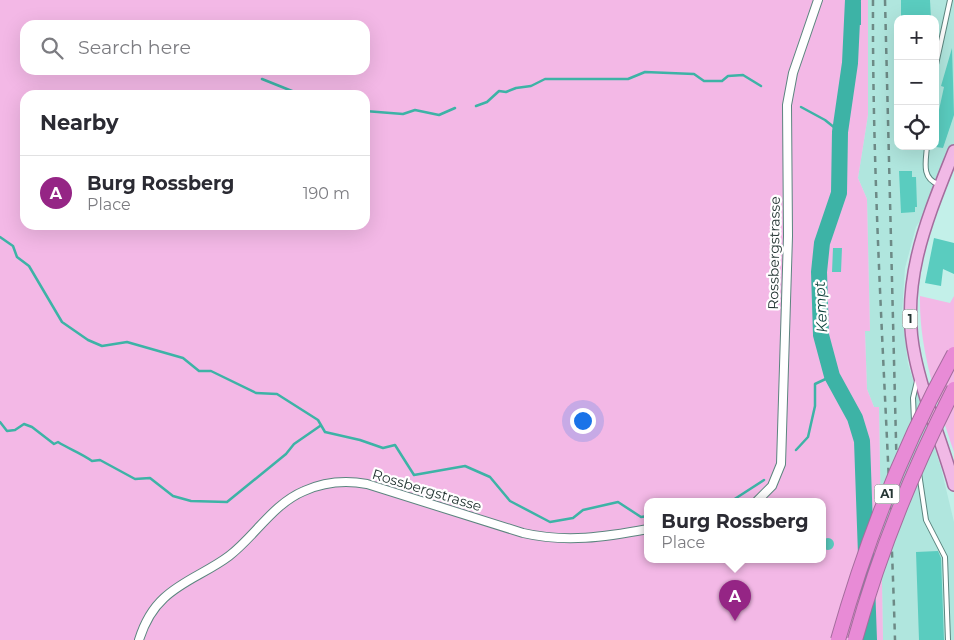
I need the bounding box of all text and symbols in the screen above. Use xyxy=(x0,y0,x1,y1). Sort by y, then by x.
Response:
map controls xyxy=(894,15,939,150)
button: + xyxy=(894,15,939,60)
search box xyxy=(20,20,370,75)
icon: search xyxy=(38,34,66,62)
text: Search here xyxy=(78,36,191,59)
button: − xyxy=(894,60,939,105)
button: locate xyxy=(894,105,939,150)
text: Nearby xyxy=(40,110,119,135)
text: Burg Rossberg xyxy=(87,172,234,195)
text: A xyxy=(50,184,62,203)
text: 190 m xyxy=(303,184,350,203)
text: Place xyxy=(87,195,131,214)
street label: Rossbergstrasse xyxy=(764,196,784,310)
water label: Kempt xyxy=(810,281,831,333)
road number: 1 xyxy=(902,310,918,328)
your location xyxy=(570,408,596,434)
street label: Rossbergstrasse xyxy=(370,465,484,515)
road number: A1 xyxy=(874,484,900,504)
popup xyxy=(644,498,826,563)
text: Burg Rossberg xyxy=(661,510,809,533)
text: Place xyxy=(661,533,705,552)
pin: A xyxy=(719,580,751,621)

